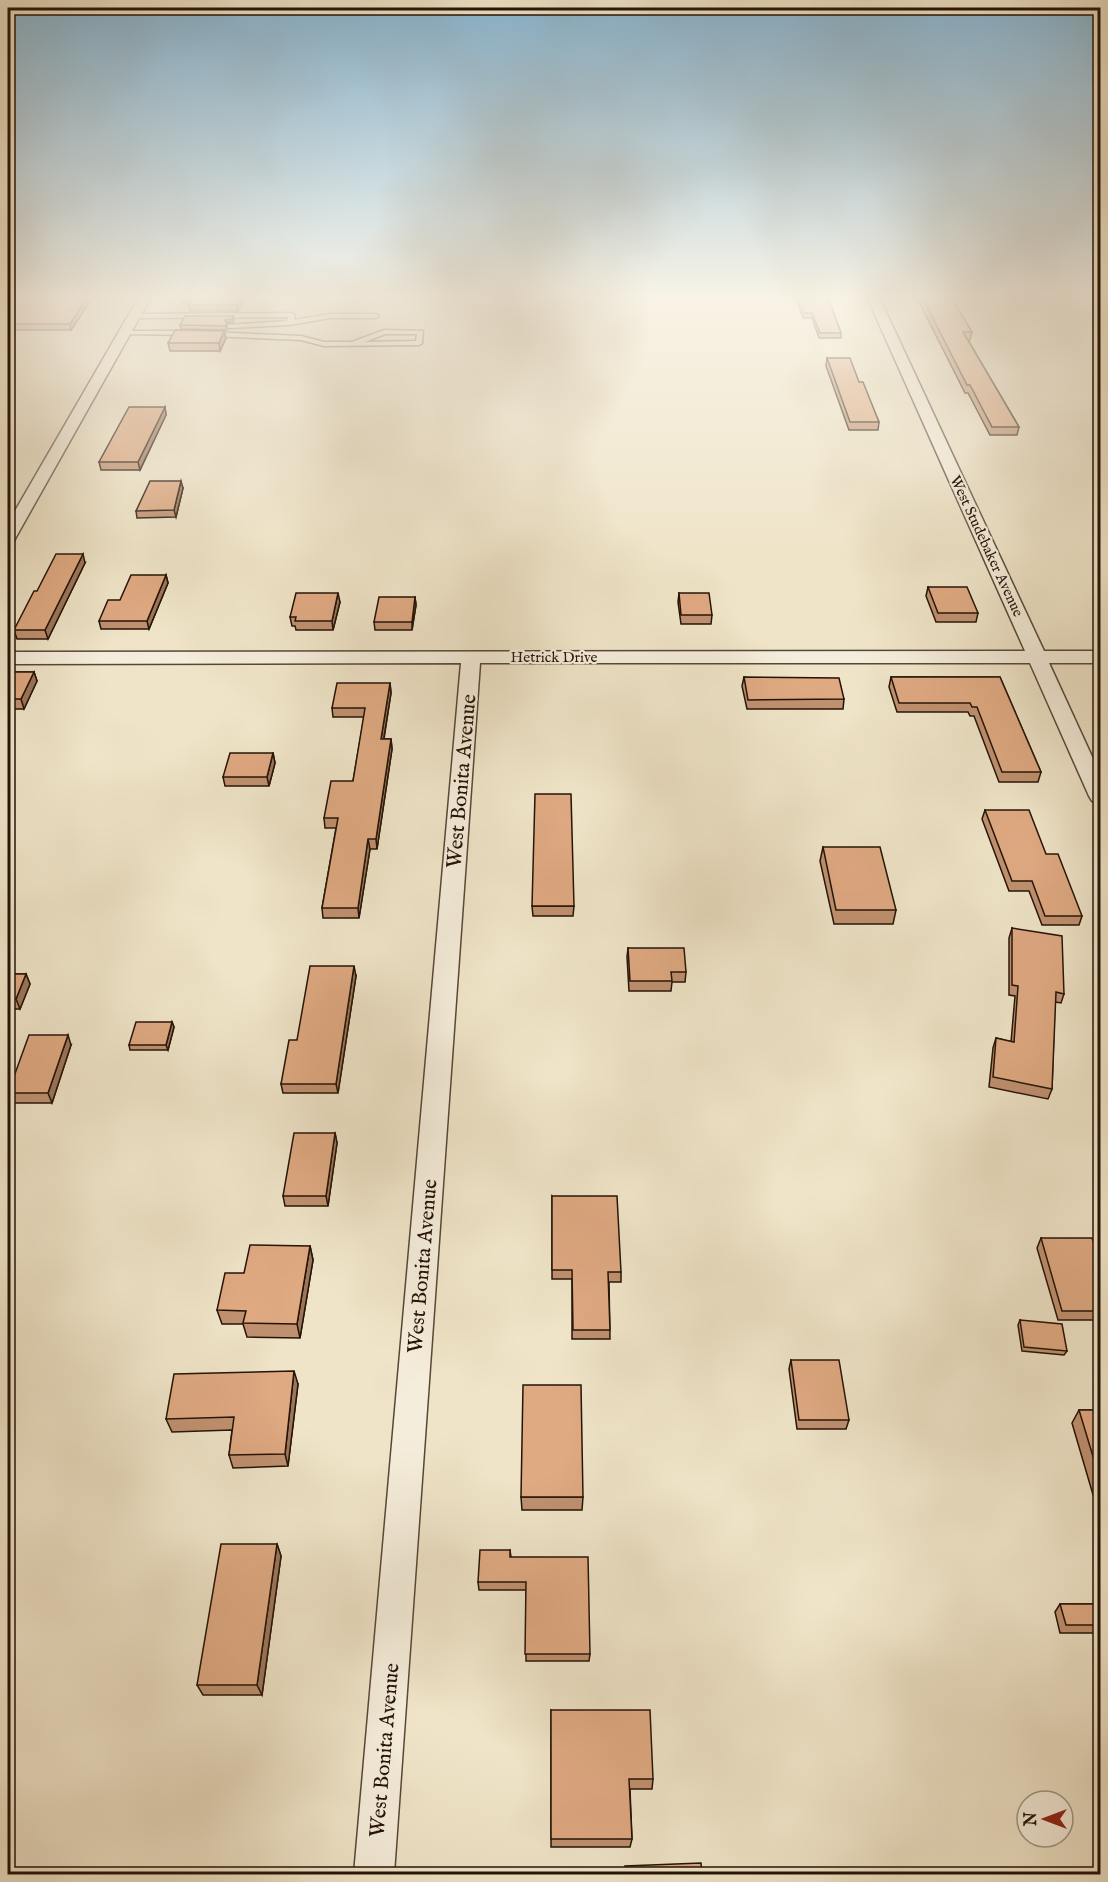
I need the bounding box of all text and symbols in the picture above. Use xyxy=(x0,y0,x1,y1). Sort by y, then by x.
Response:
street label: West Studebaker Avenue xyxy=(945,473,1028,620)
street label: Hetrick Drive xyxy=(511,648,598,667)
street label: West Bonita Avenue xyxy=(441,693,484,869)
street label: West Bonita Avenue xyxy=(402,1178,445,1354)
street label: West Bonita Avenue xyxy=(364,1662,407,1838)
north arrow xyxy=(1015,1789,1075,1849)
text: N xyxy=(1022,1812,1042,1827)

